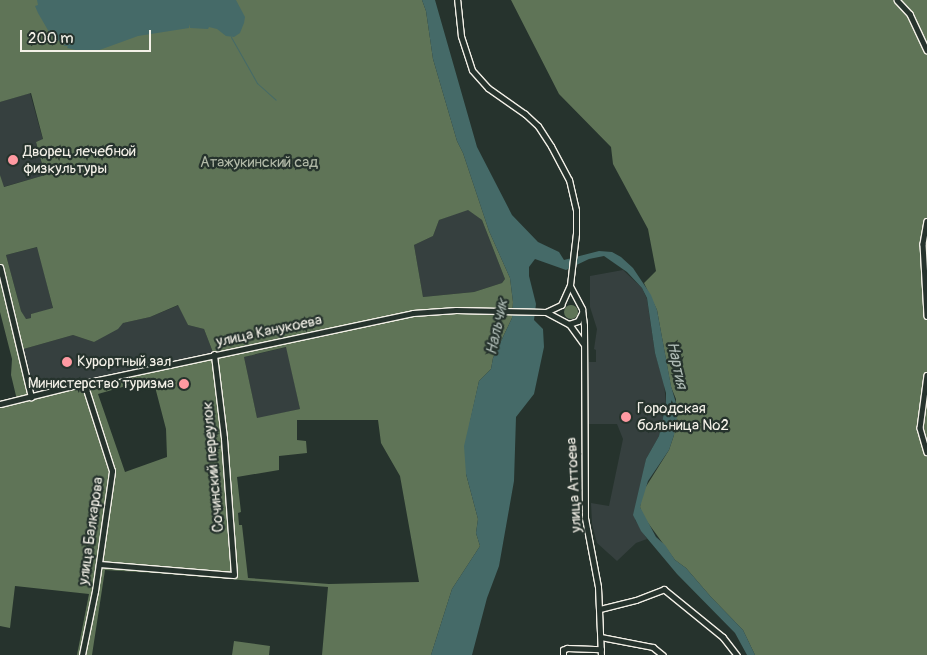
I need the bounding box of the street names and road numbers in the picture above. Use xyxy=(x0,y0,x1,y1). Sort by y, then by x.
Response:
street label: улица Канукоева xyxy=(214,311,324,351)
street label: Сочинский переулок xyxy=(198,401,228,533)
street label: улица Аттоева xyxy=(563,437,585,533)
street label: улица Балкарова xyxy=(75,476,107,586)

